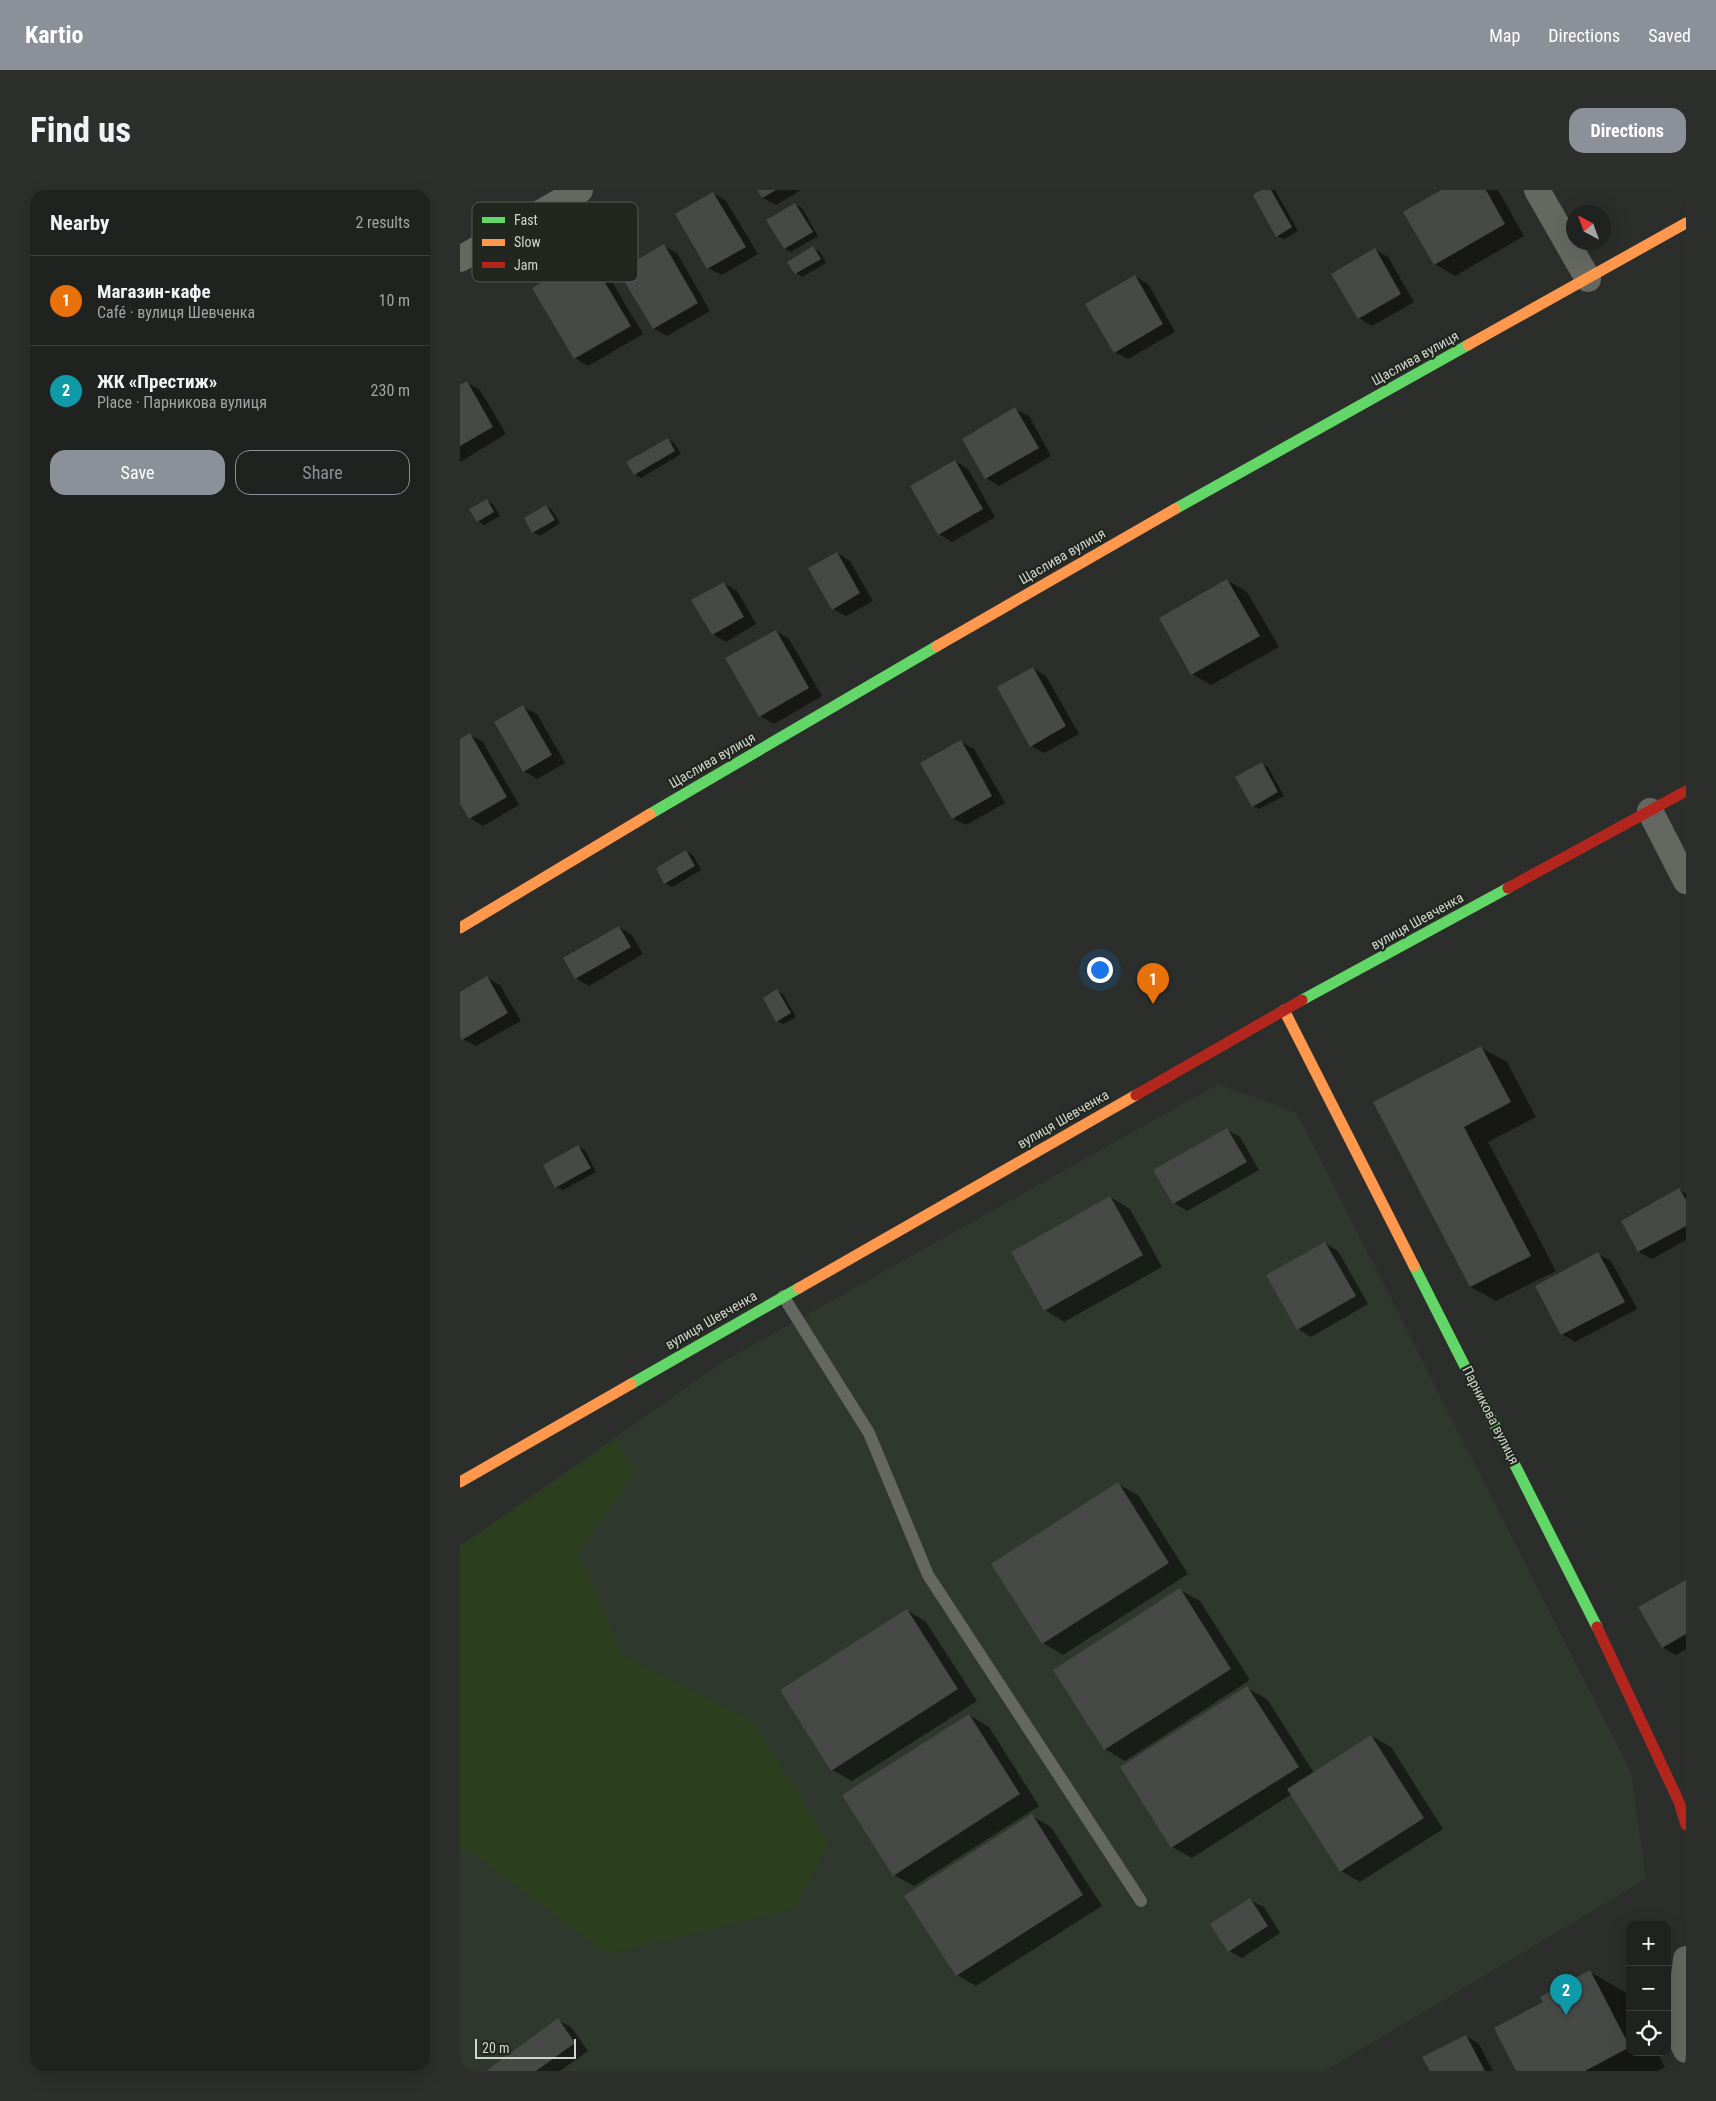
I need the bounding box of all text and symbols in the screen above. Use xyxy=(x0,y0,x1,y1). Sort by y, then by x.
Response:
text: Kartio xyxy=(25,21,83,49)
text: Map xyxy=(1489,25,1520,46)
text: Directions xyxy=(1548,25,1620,46)
text: Saved xyxy=(1648,25,1691,46)
button: Directions xyxy=(1569,108,1686,153)
text: Find us xyxy=(30,110,131,151)
legend xyxy=(472,202,638,282)
north arrow xyxy=(1566,205,1611,250)
text: Nearby xyxy=(50,211,109,235)
text: Fast xyxy=(514,212,538,228)
text: 2 results xyxy=(355,213,410,232)
text: Slow xyxy=(514,234,541,250)
text: Jam xyxy=(514,257,538,273)
text: Магазин-кафе xyxy=(97,280,210,303)
text: 1 xyxy=(62,291,70,310)
text: 10 m xyxy=(378,291,410,310)
text: Café · вулиця Шевченка xyxy=(97,303,255,322)
street label: Щаслива вулиця xyxy=(1369,327,1461,389)
text: ЖК «Престиж» xyxy=(97,370,217,393)
text: 2 xyxy=(62,381,70,400)
text: 230 m xyxy=(371,381,410,400)
text: Place · Парникова вулиця xyxy=(97,393,267,412)
button: Save xyxy=(50,450,225,495)
button: Share xyxy=(235,450,410,495)
street label: Щаслива вулиця xyxy=(1016,525,1108,587)
street label: Щаслива вулиця xyxy=(666,729,758,791)
street label: вулиця Шевченка xyxy=(1368,889,1466,953)
your location xyxy=(1087,957,1113,983)
pin: 1 xyxy=(1137,963,1169,1004)
street label: вулиця Шевченка xyxy=(1014,1086,1112,1152)
street label: вулиця Шевченка xyxy=(662,1287,760,1353)
street label: Парникова вулиця xyxy=(1459,1363,1523,1467)
map controls xyxy=(1626,1921,1671,2056)
button: + xyxy=(1626,1921,1671,1966)
button: − xyxy=(1626,1966,1671,2011)
pin: 2 xyxy=(1550,1974,1582,2015)
button: locate xyxy=(1626,2011,1671,2056)
scale bar xyxy=(475,2036,576,2059)
text: 20 m xyxy=(482,2040,510,2056)

